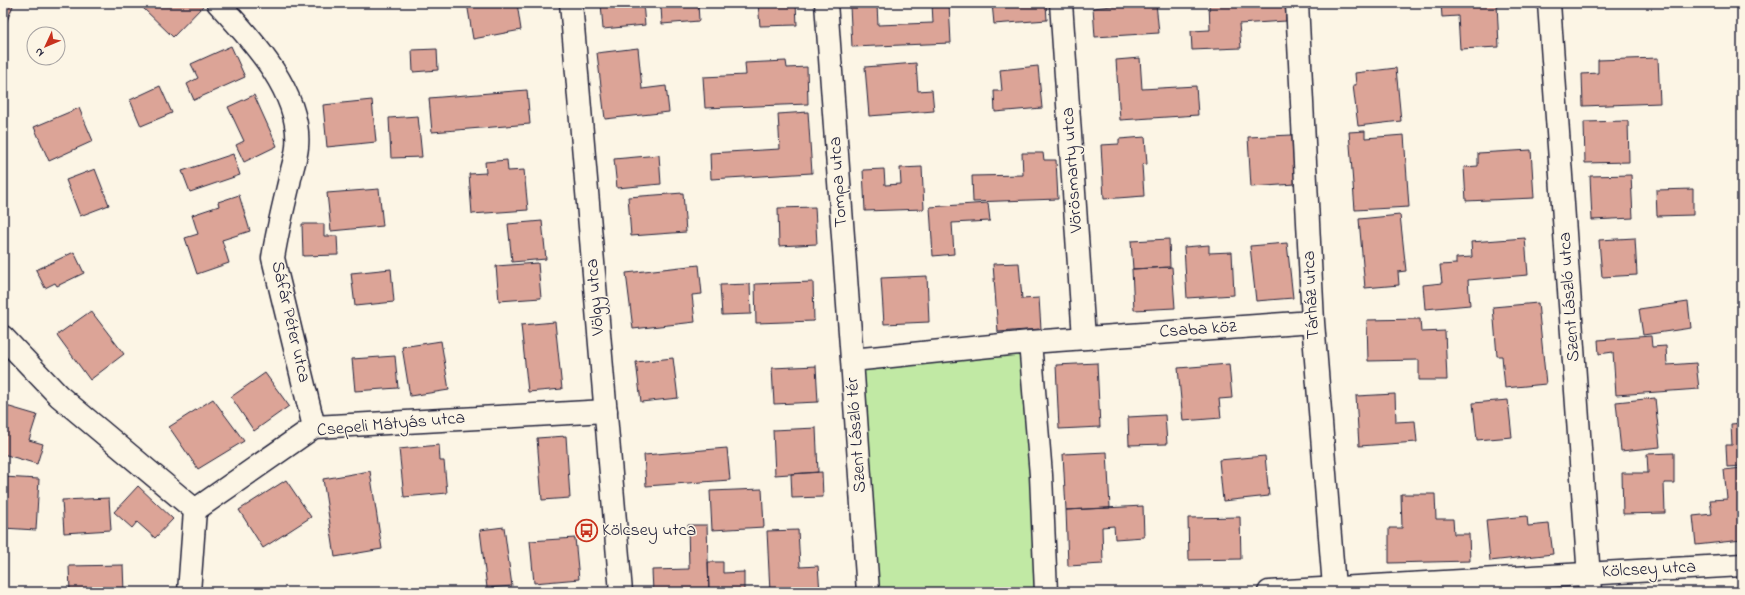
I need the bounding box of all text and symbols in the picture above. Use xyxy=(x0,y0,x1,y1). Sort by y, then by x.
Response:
north arrow xyxy=(26,26,66,66)
text: N xyxy=(31,44,48,60)
street label: Vörösmarty utca xyxy=(1056,106,1090,235)
street label: Tompa utca xyxy=(823,136,855,228)
street label: Szent László utca xyxy=(1552,231,1588,363)
street label: Tárház utca xyxy=(1297,250,1327,340)
street label: Völgy utca xyxy=(580,257,613,337)
street label: Sáfár Péter utca xyxy=(263,259,317,385)
street label: Csaba köz xyxy=(1159,314,1238,346)
street label: Szent László tér xyxy=(840,376,874,494)
street label: Csepeli Mátyás utca xyxy=(316,406,466,444)
bus stop icon: Kölcsey utca xyxy=(573,518,599,544)
place label: Kölcsey utca xyxy=(602,518,696,544)
street label: Kölcsey utca xyxy=(1601,555,1697,585)

